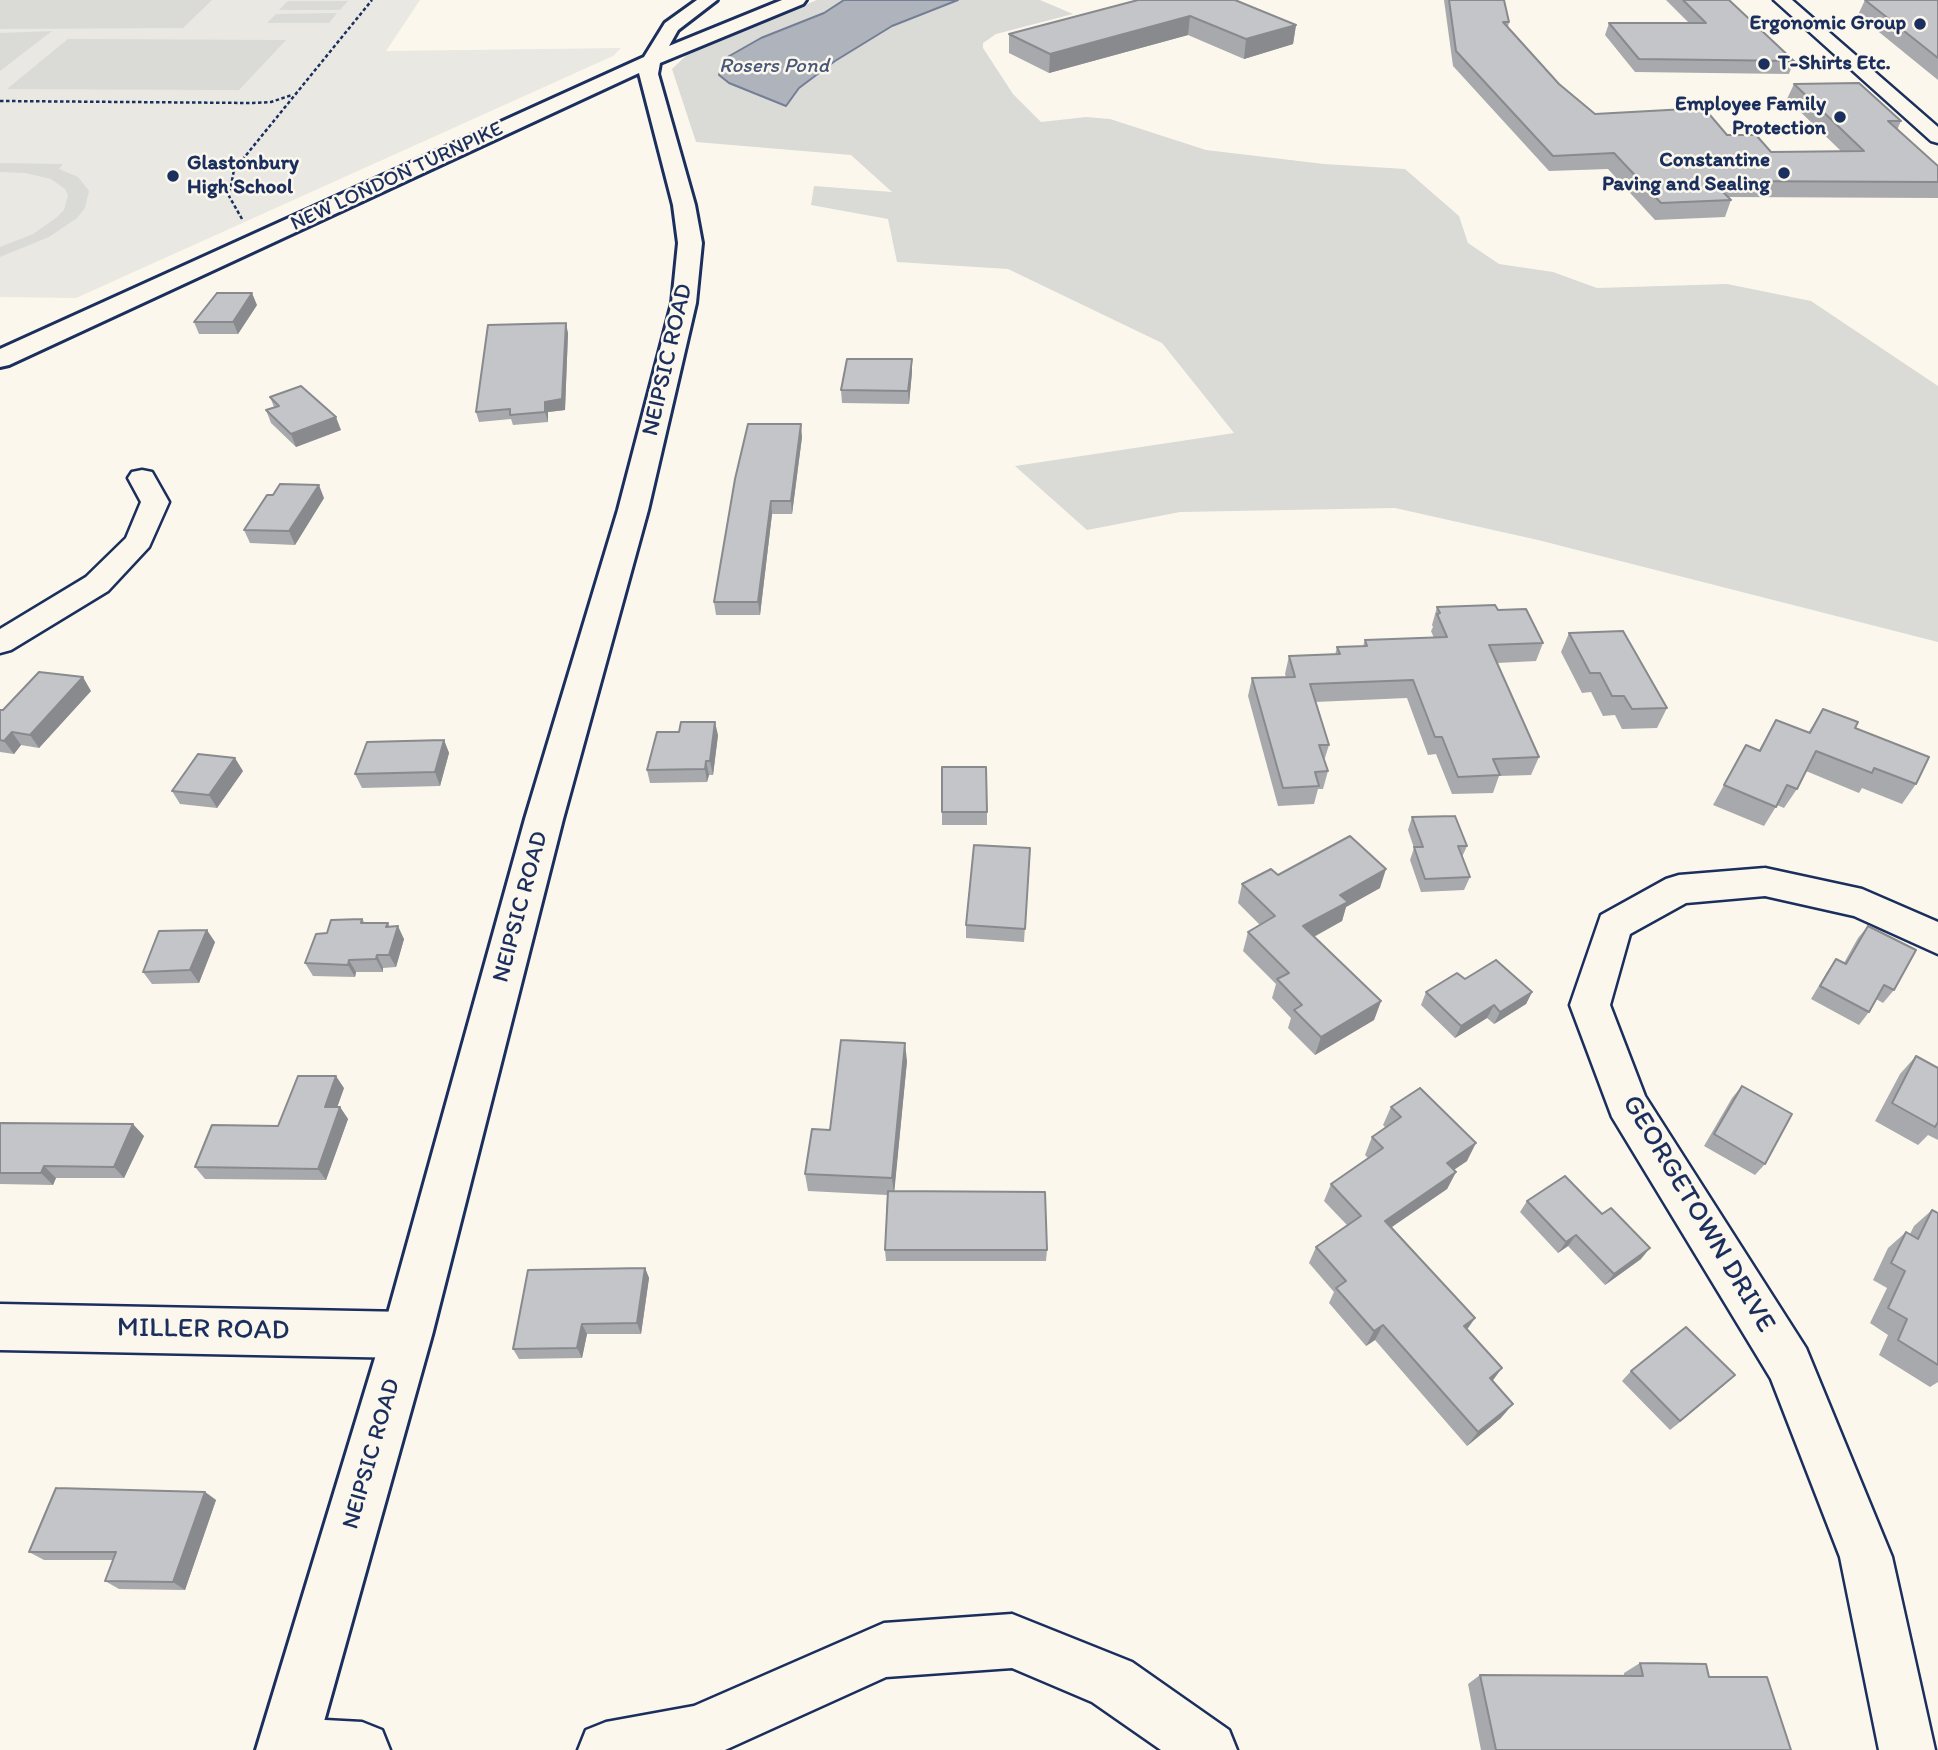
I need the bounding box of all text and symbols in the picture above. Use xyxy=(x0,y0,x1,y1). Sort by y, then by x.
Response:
place label: Ergonomic Group xyxy=(1750,11,1906,37)
marker: Ergonomic Group xyxy=(1912,16,1928,32)
place label: T-Shirts Etc. xyxy=(1778,51,1891,77)
water label: Rosers Pond xyxy=(719,54,829,80)
marker: T-Shirts Etc. xyxy=(1756,56,1772,72)
place label: Employee Family Protection xyxy=(1675,92,1826,142)
marker: Employee Family Protection xyxy=(1832,109,1848,125)
street label: NEW LONDON TURNPIKE xyxy=(287,117,507,237)
place label: Constantine Paving and Sealing xyxy=(1602,148,1770,198)
place label: Glastonbury High School xyxy=(187,151,299,201)
marker: Constantine Paving and Sealing xyxy=(1776,165,1792,181)
marker: Glastonbury High School xyxy=(165,168,181,184)
street label: NEIPSIC ROAD xyxy=(637,281,699,439)
street label: NEIPSIC ROAD xyxy=(487,828,555,986)
street label: GEORGETOWN DRIVE xyxy=(1614,1089,1782,1339)
street label: MILLER ROAD xyxy=(116,1312,290,1348)
street label: NEIPSIC ROAD xyxy=(337,1375,407,1533)

